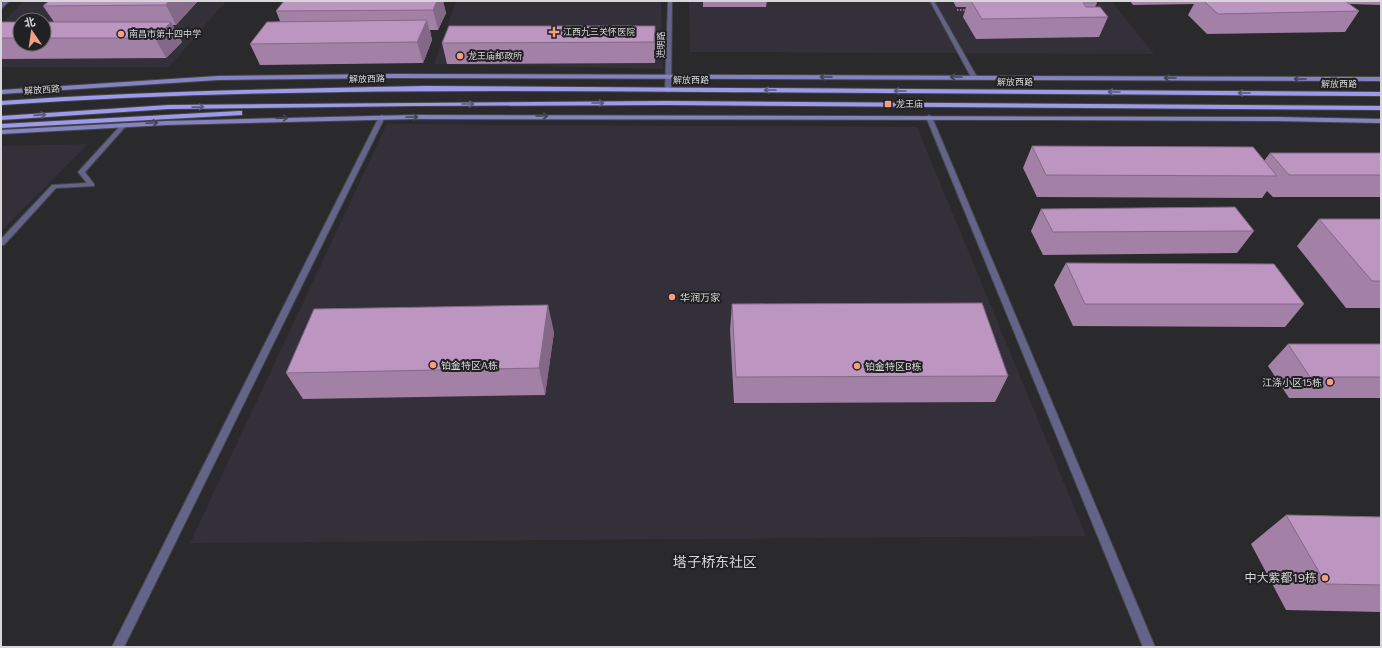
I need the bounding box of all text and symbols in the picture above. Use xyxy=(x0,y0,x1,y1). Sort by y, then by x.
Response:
north arrow xyxy=(12,12,52,52)
text: 北 xyxy=(23,14,36,29)
marker: 江西九三关怀医院 xyxy=(548,26,560,38)
place label: 江西九三关怀医院 xyxy=(563,26,635,37)
place label: 南昌市第十四中学 xyxy=(129,28,201,39)
marker: 南昌市第十四中学 xyxy=(116,29,126,39)
street label: 进明路 xyxy=(655,31,666,59)
place label: 龙王庙邮政所 xyxy=(468,50,522,61)
marker: 龙王庙邮政所 xyxy=(455,51,465,61)
street label: 解放西路 xyxy=(349,73,385,84)
one-way arrow xyxy=(820,73,833,81)
one-way arrow xyxy=(950,73,963,81)
street label: 解放西路 xyxy=(673,74,709,85)
one-way arrow xyxy=(1164,74,1177,82)
one-way arrow xyxy=(1294,75,1307,83)
street label: 解放西路 xyxy=(997,76,1033,87)
street label: 解放西路 xyxy=(1321,78,1357,89)
street label: 解放西路 xyxy=(24,83,60,96)
one-way arrow xyxy=(764,86,777,94)
one-way arrow xyxy=(894,87,907,95)
one-way arrow xyxy=(1108,88,1121,96)
one-way arrow xyxy=(1238,89,1251,97)
place label: 龙王庙 xyxy=(896,98,923,109)
one-way arrow xyxy=(591,99,604,107)
marker: 龙王庙 xyxy=(883,99,893,109)
one-way arrow xyxy=(461,100,474,108)
one-way arrow xyxy=(191,103,204,111)
one-way arrow xyxy=(33,112,46,119)
one-way arrow xyxy=(535,112,548,120)
one-way arrow xyxy=(405,113,418,121)
one-way arrow xyxy=(275,115,288,122)
one-way arrow xyxy=(145,120,158,127)
place label: 华润万家 xyxy=(680,291,721,303)
marker: 华润万家 xyxy=(667,292,677,302)
place label: 铂金特区A栋 xyxy=(441,359,498,371)
marker: 铂金特区A栋 xyxy=(428,360,438,370)
place label: 铂金特区B栋 xyxy=(865,360,921,372)
marker: 铂金特区B栋 xyxy=(852,361,862,371)
place label: 江涤小区15栋 xyxy=(1262,376,1322,388)
marker: 江涤小区15栋 xyxy=(1325,377,1335,387)
district label: 塔子桥东社区 xyxy=(673,553,757,570)
place label: 中大紫都19栋 xyxy=(1245,570,1317,584)
marker: 中大紫都19栋 xyxy=(1320,573,1330,583)

